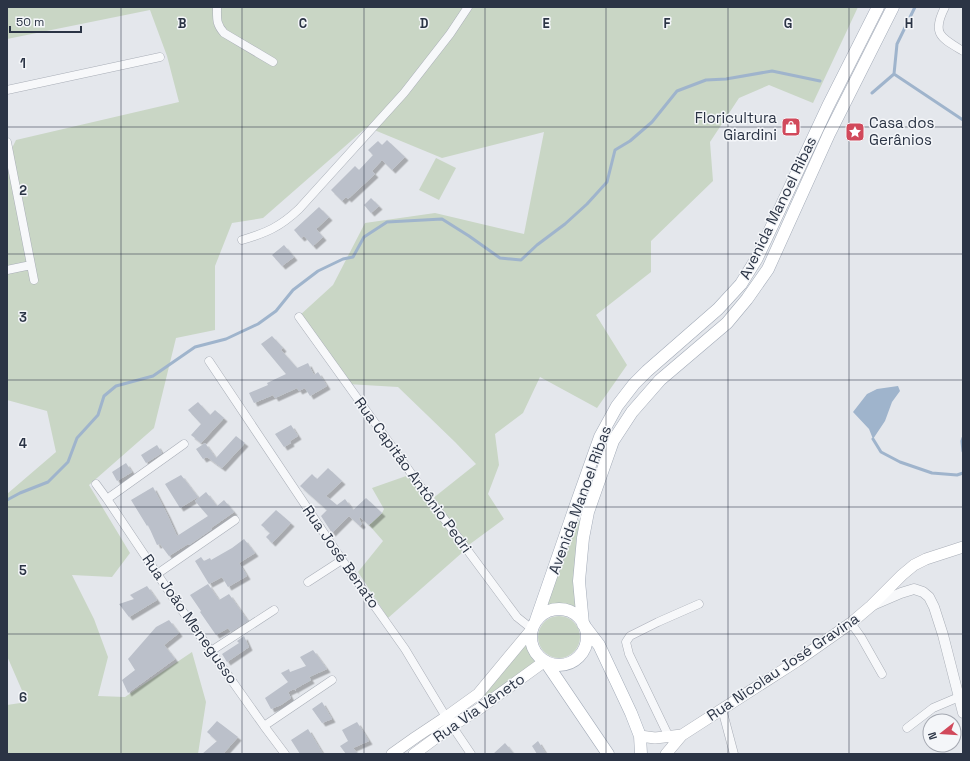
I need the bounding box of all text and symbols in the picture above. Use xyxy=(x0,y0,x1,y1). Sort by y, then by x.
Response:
scale bar xyxy=(10,8,81,34)
text: 50 m xyxy=(16,14,44,30)
text: B xyxy=(178,15,187,32)
text: C xyxy=(299,15,307,32)
text: D xyxy=(420,15,429,32)
text: E xyxy=(542,15,550,32)
text: F xyxy=(664,15,671,32)
text: G xyxy=(784,15,792,32)
text: H xyxy=(905,15,913,32)
text: 1 xyxy=(20,55,26,72)
place label: Floricultura Giardini xyxy=(695,108,777,144)
place label: Casa dos Gerânios xyxy=(869,113,934,149)
shop icon: Floricultura Giardini xyxy=(780,116,802,138)
place icon: Casa dos Gerânios xyxy=(844,121,866,143)
street label: Avenida Manoel Ribas xyxy=(735,133,820,282)
text: 2 xyxy=(19,182,27,199)
text: 3 xyxy=(19,309,27,326)
street label: Rua Capitão Antônio Pedri xyxy=(350,393,476,556)
street label: Avenida Manoel Ribas xyxy=(544,423,615,577)
text: 4 xyxy=(19,435,27,452)
street label: Rua José Benato xyxy=(299,501,384,612)
street label: Rua João Menegusso xyxy=(138,550,242,687)
text: 5 xyxy=(19,562,27,579)
street label: Rua Nicolau José Gravina xyxy=(703,608,863,725)
street label: Rua Via Vêneto xyxy=(429,669,528,746)
text: 6 xyxy=(19,689,27,706)
north arrow xyxy=(922,713,962,753)
text: N xyxy=(925,730,940,741)

